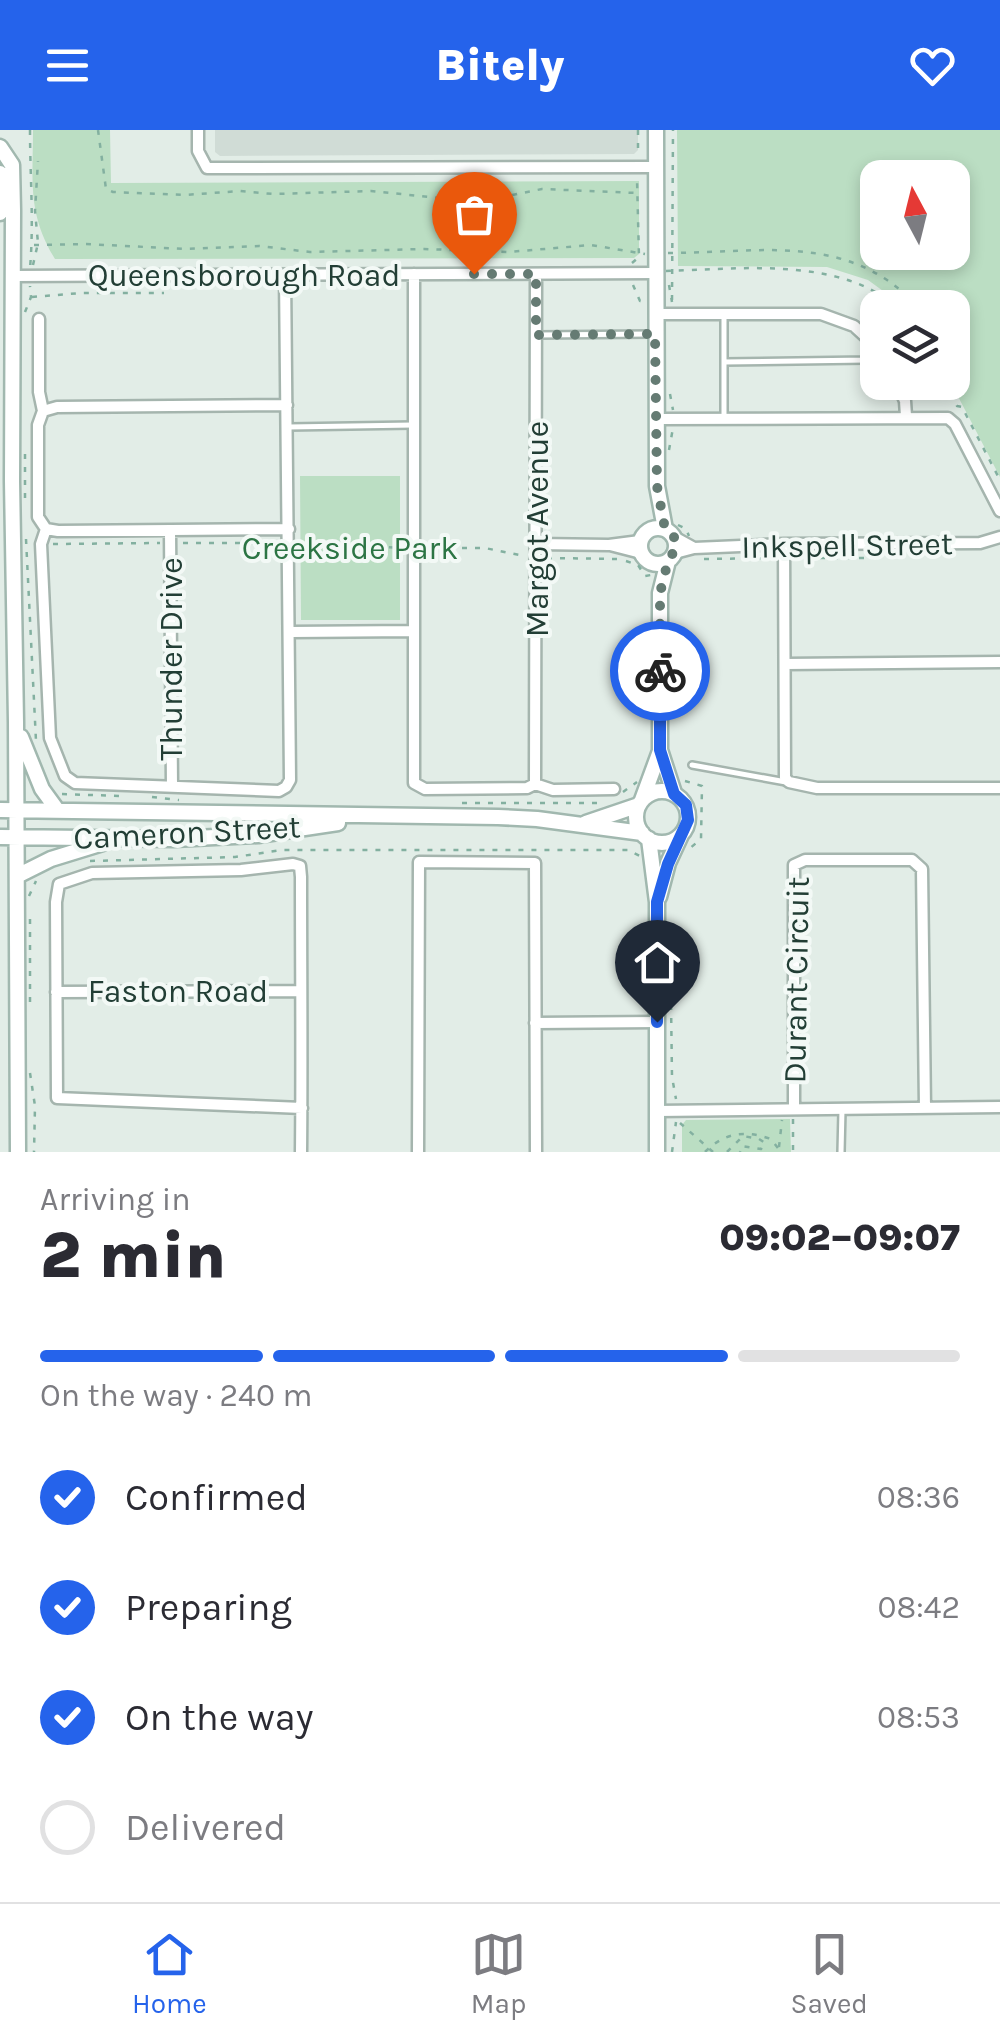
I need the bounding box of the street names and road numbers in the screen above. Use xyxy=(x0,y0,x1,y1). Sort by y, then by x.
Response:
street label: Queensborough Road xyxy=(88,257,400,294)
street label: Margot Avenue xyxy=(519,421,556,637)
street label: Inkspell Street xyxy=(741,525,953,566)
street label: Thunder Drive xyxy=(153,557,190,761)
street label: Cameron Street xyxy=(73,808,302,857)
street label: Durant Circuit xyxy=(776,876,817,1084)
street label: Faston Road xyxy=(88,973,268,1010)

